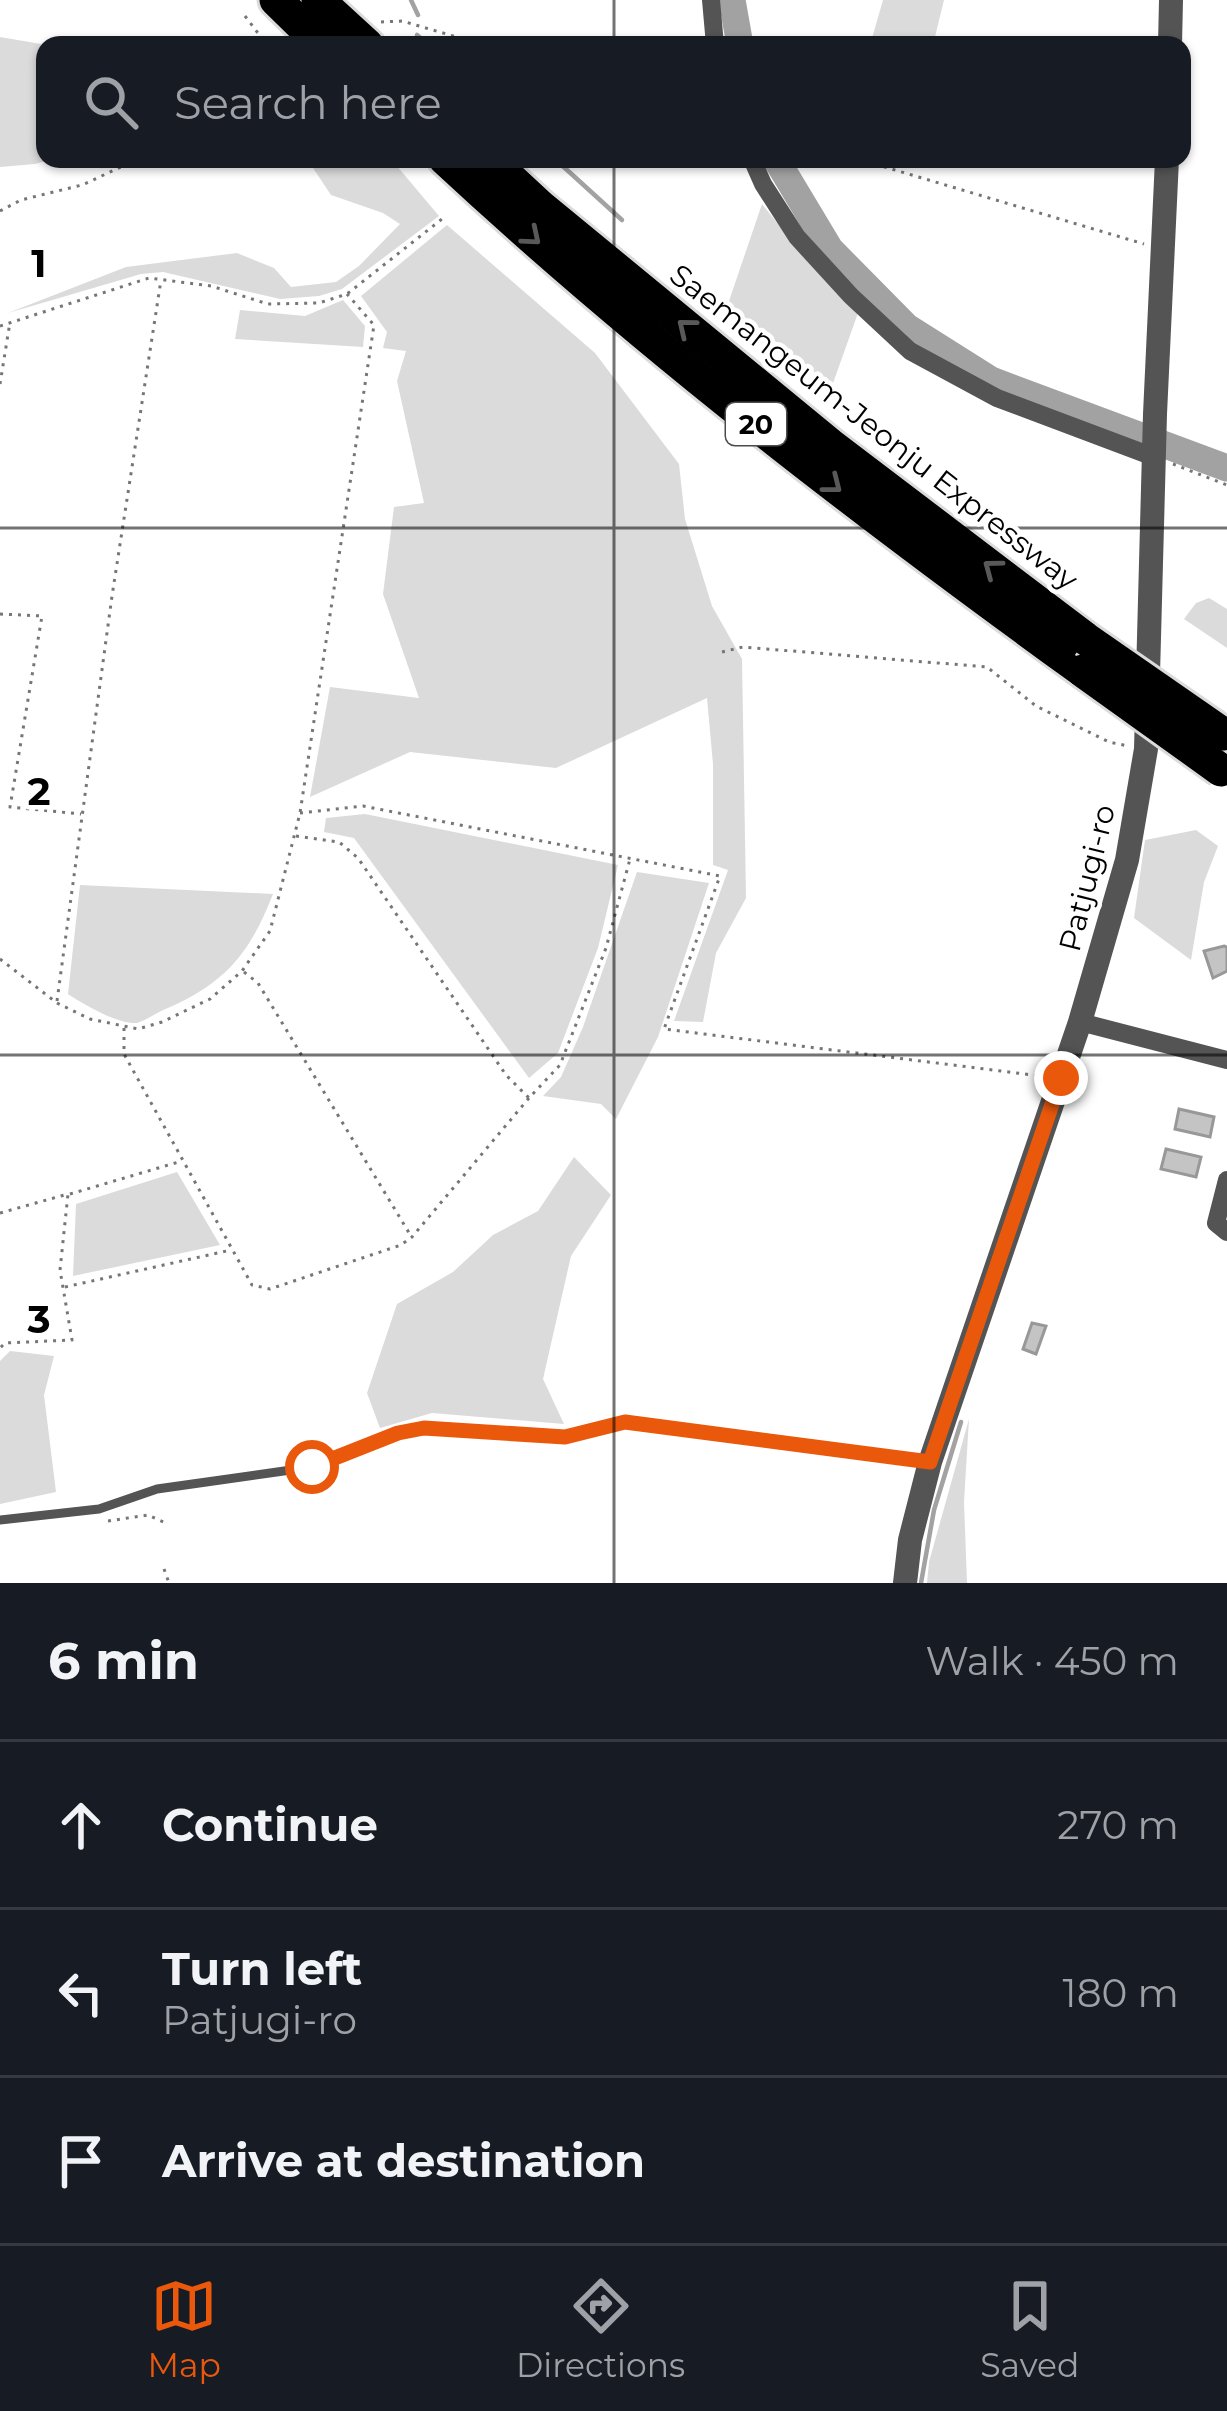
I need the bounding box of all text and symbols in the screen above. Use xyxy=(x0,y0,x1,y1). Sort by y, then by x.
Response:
search box xyxy=(36,36,1191,168)
icon: search xyxy=(78,69,144,135)
text: Search here xyxy=(174,75,442,130)
one-way arrow xyxy=(518,223,540,245)
text: 1 xyxy=(31,239,47,287)
street label: Saemangeum-Jeonju Expressway xyxy=(662,256,1086,598)
one-way arrow xyxy=(678,319,700,341)
road number: 20 xyxy=(726,403,786,445)
one-way arrow xyxy=(820,471,842,492)
one-way arrow xyxy=(984,561,1006,582)
text: 2 xyxy=(27,767,51,815)
street label: Patjugi-ro xyxy=(1051,801,1123,955)
route end xyxy=(1034,1051,1088,1105)
text: 3 xyxy=(26,1295,51,1343)
route start xyxy=(285,1440,339,1494)
text: 6 min xyxy=(48,1630,199,1692)
text: Walk · 450 m xyxy=(926,1637,1179,1685)
icon: ahead xyxy=(48,1792,114,1858)
text: Continue xyxy=(162,1797,378,1852)
text: 270 m xyxy=(1057,1801,1179,1849)
text: Turn left xyxy=(162,1941,362,1996)
icon: left xyxy=(48,1960,114,2026)
text: 180 m xyxy=(1063,1969,1179,2017)
text: Patjugi-ro xyxy=(162,1996,357,2044)
icon: arrive xyxy=(48,2128,114,2194)
text: Arrive at destination xyxy=(162,2133,645,2188)
tab: Map xyxy=(148,2273,221,2385)
tab: Directions xyxy=(516,2273,685,2385)
tab: Saved xyxy=(980,2273,1079,2385)

